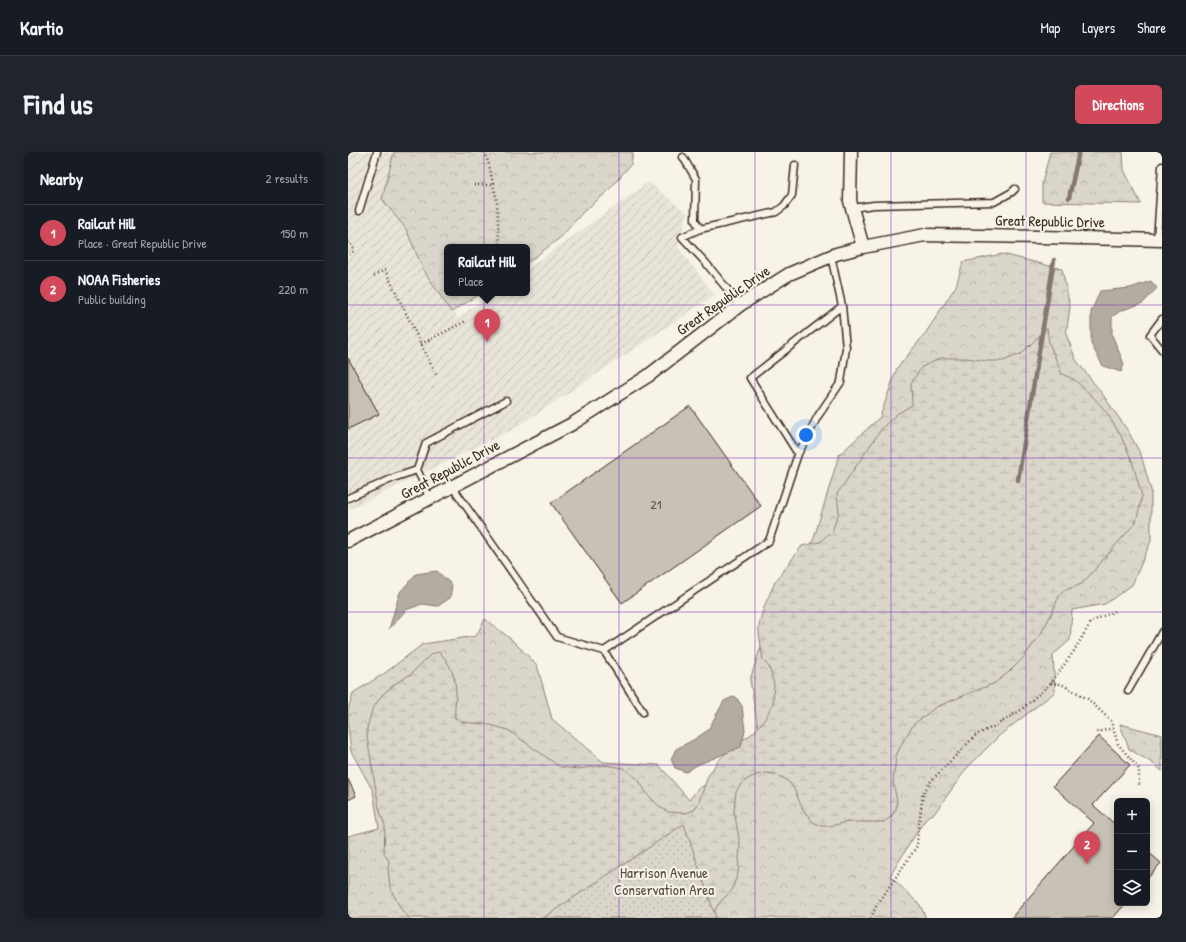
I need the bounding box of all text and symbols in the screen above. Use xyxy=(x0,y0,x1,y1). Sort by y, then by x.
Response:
text: Kartio xyxy=(20,15,63,41)
text: Map xyxy=(1040,18,1060,37)
text: Layers xyxy=(1082,18,1115,37)
text: Share xyxy=(1137,18,1166,37)
text: Find us xyxy=(24,85,93,123)
button: Directions xyxy=(1075,85,1162,124)
text: Nearby xyxy=(40,167,83,190)
text: 2 results xyxy=(266,169,308,187)
street label: Great Republic Drive xyxy=(995,210,1105,232)
text: Railcut Hill xyxy=(78,213,135,234)
text: 1 xyxy=(51,224,55,242)
text: 150 m xyxy=(280,224,308,242)
text: Place · Great Republic Drive xyxy=(78,234,207,252)
popup xyxy=(444,244,530,296)
text: Railcut Hill xyxy=(458,251,516,272)
street label: Great Republic Drive xyxy=(672,260,774,340)
text: NOAA Fisheries xyxy=(78,269,160,290)
text: Place xyxy=(458,272,483,290)
text: 2 xyxy=(50,280,56,298)
text: 220 m xyxy=(278,280,308,298)
text: Public building xyxy=(78,290,146,308)
pin: 1 xyxy=(474,309,500,342)
your location xyxy=(796,425,816,445)
street label: Great Republic Drive xyxy=(397,434,503,504)
house number: 21 xyxy=(651,495,662,513)
map controls xyxy=(1114,798,1150,906)
button: + xyxy=(1114,798,1150,834)
pin: 2 xyxy=(1074,831,1100,864)
button: − xyxy=(1114,834,1150,870)
park label: Harrison Avenue Conservation Area xyxy=(614,862,714,900)
button: layers xyxy=(1114,870,1150,906)

